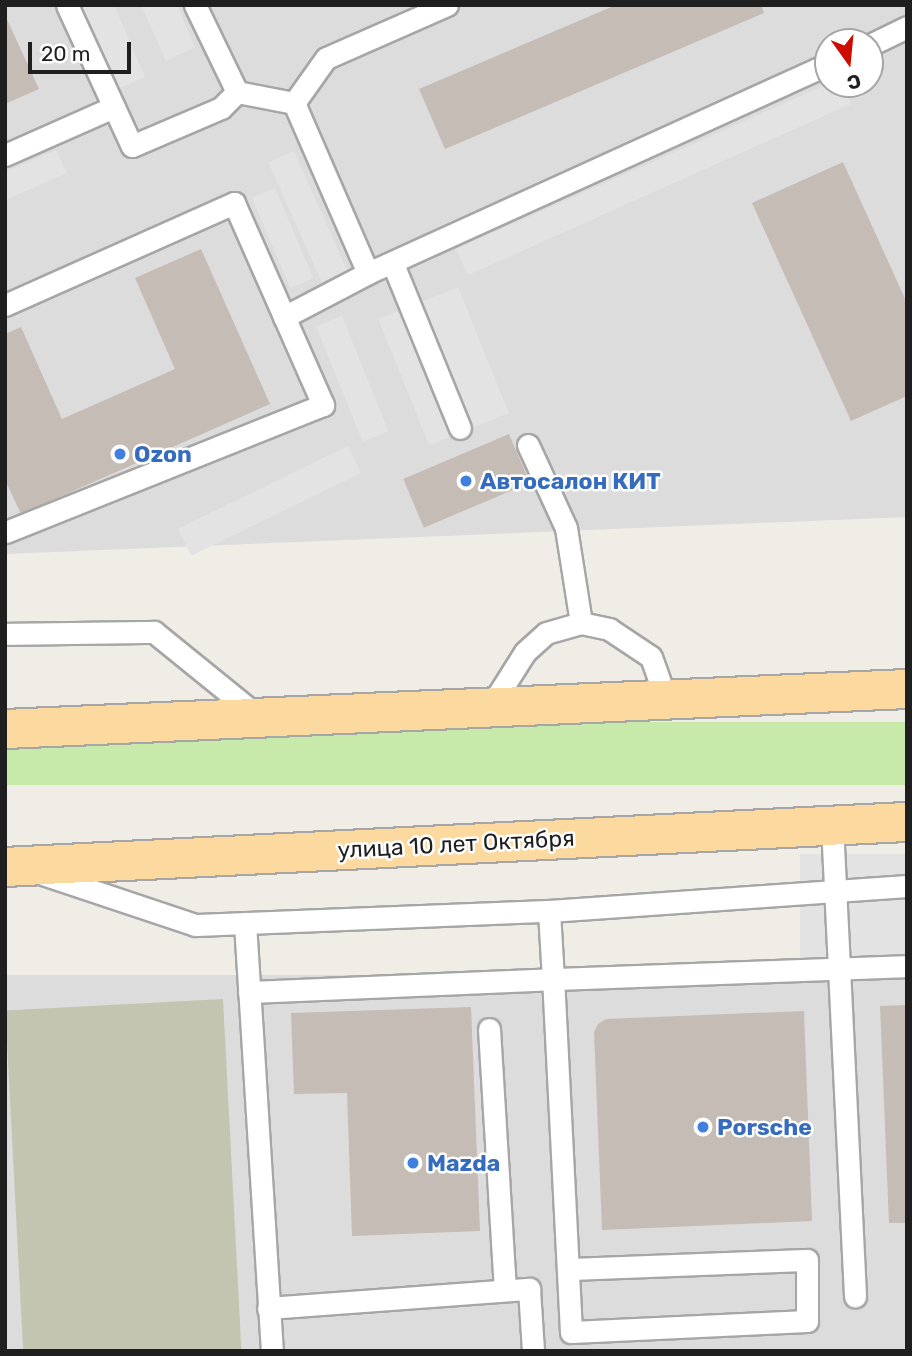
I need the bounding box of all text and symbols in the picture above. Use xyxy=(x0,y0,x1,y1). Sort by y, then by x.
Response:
scale bar xyxy=(32,28,135,72)
north arrow xyxy=(814,28,884,98)
text: 20 m xyxy=(41,41,90,66)
text: С xyxy=(845,69,863,95)
place label: Ozon xyxy=(134,440,192,468)
marker: Ozon xyxy=(112,446,128,462)
place label: Автосалон КИТ xyxy=(480,467,661,495)
marker: Автосалон КИТ xyxy=(458,473,474,489)
street label: улица 10 лет Октября xyxy=(337,824,575,864)
place label: Porsche xyxy=(717,1113,812,1141)
marker: Porsche xyxy=(695,1119,711,1135)
place label: Mazda xyxy=(427,1149,500,1177)
marker: Mazda xyxy=(405,1155,421,1171)

